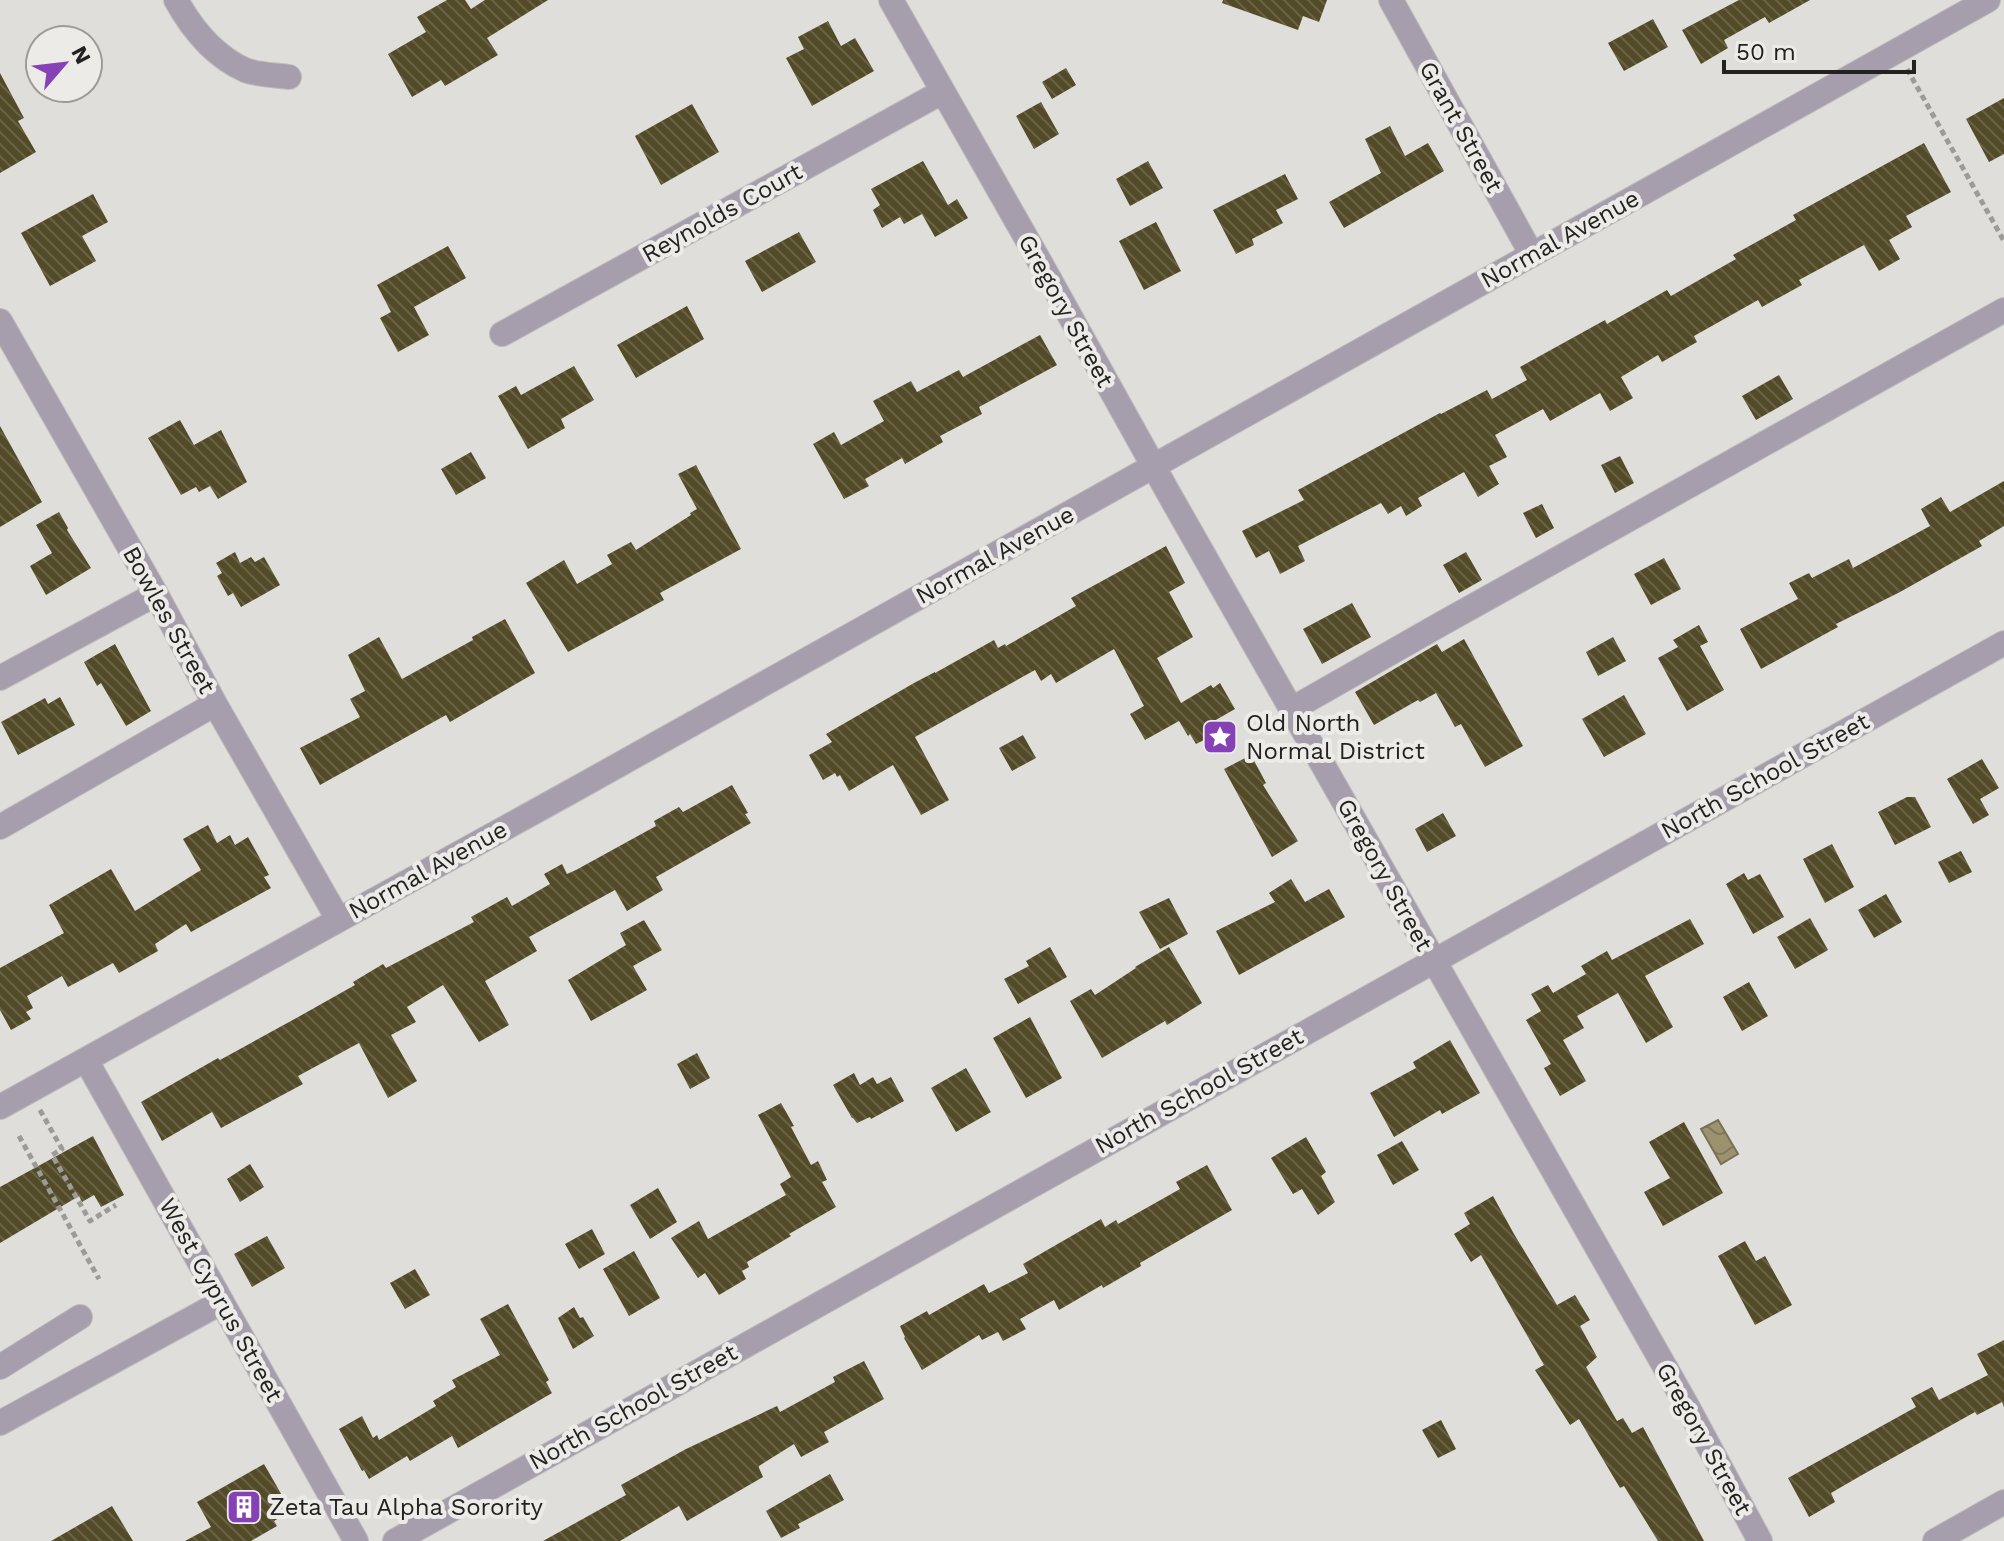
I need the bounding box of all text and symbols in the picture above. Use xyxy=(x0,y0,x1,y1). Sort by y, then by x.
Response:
north arrow xyxy=(24,24,104,104)
scale bar xyxy=(1724,24,1914,74)
text: 50 m xyxy=(1736,38,1796,66)
text: N xyxy=(66,42,96,68)
street label: Grant Street xyxy=(1413,57,1509,197)
street label: Reynolds Court xyxy=(637,157,807,269)
street label: Normal Avenue xyxy=(1476,184,1644,294)
street label: Gregory Street xyxy=(1013,230,1119,392)
street label: Normal Avenue xyxy=(911,500,1079,610)
street label: Bowles Street xyxy=(117,541,221,699)
street label: North School Street xyxy=(1656,707,1874,845)
place label: Old North Normal District xyxy=(1246,709,1425,765)
place icon: Old North Normal District xyxy=(1201,718,1239,756)
street label: Gregory Street xyxy=(1332,794,1438,956)
street label: Normal Avenue xyxy=(344,815,512,925)
street label: North School Street xyxy=(1090,1022,1308,1160)
street label: West Cyprus Street xyxy=(153,1193,289,1407)
street label: North School Street xyxy=(524,1338,742,1476)
street label: Gregory Street xyxy=(1651,1358,1757,1520)
building icon: Ζeta Tau Alpha Sorority xyxy=(225,1488,263,1526)
place label: Ζeta Tau Alpha Sorority xyxy=(270,1493,544,1521)

